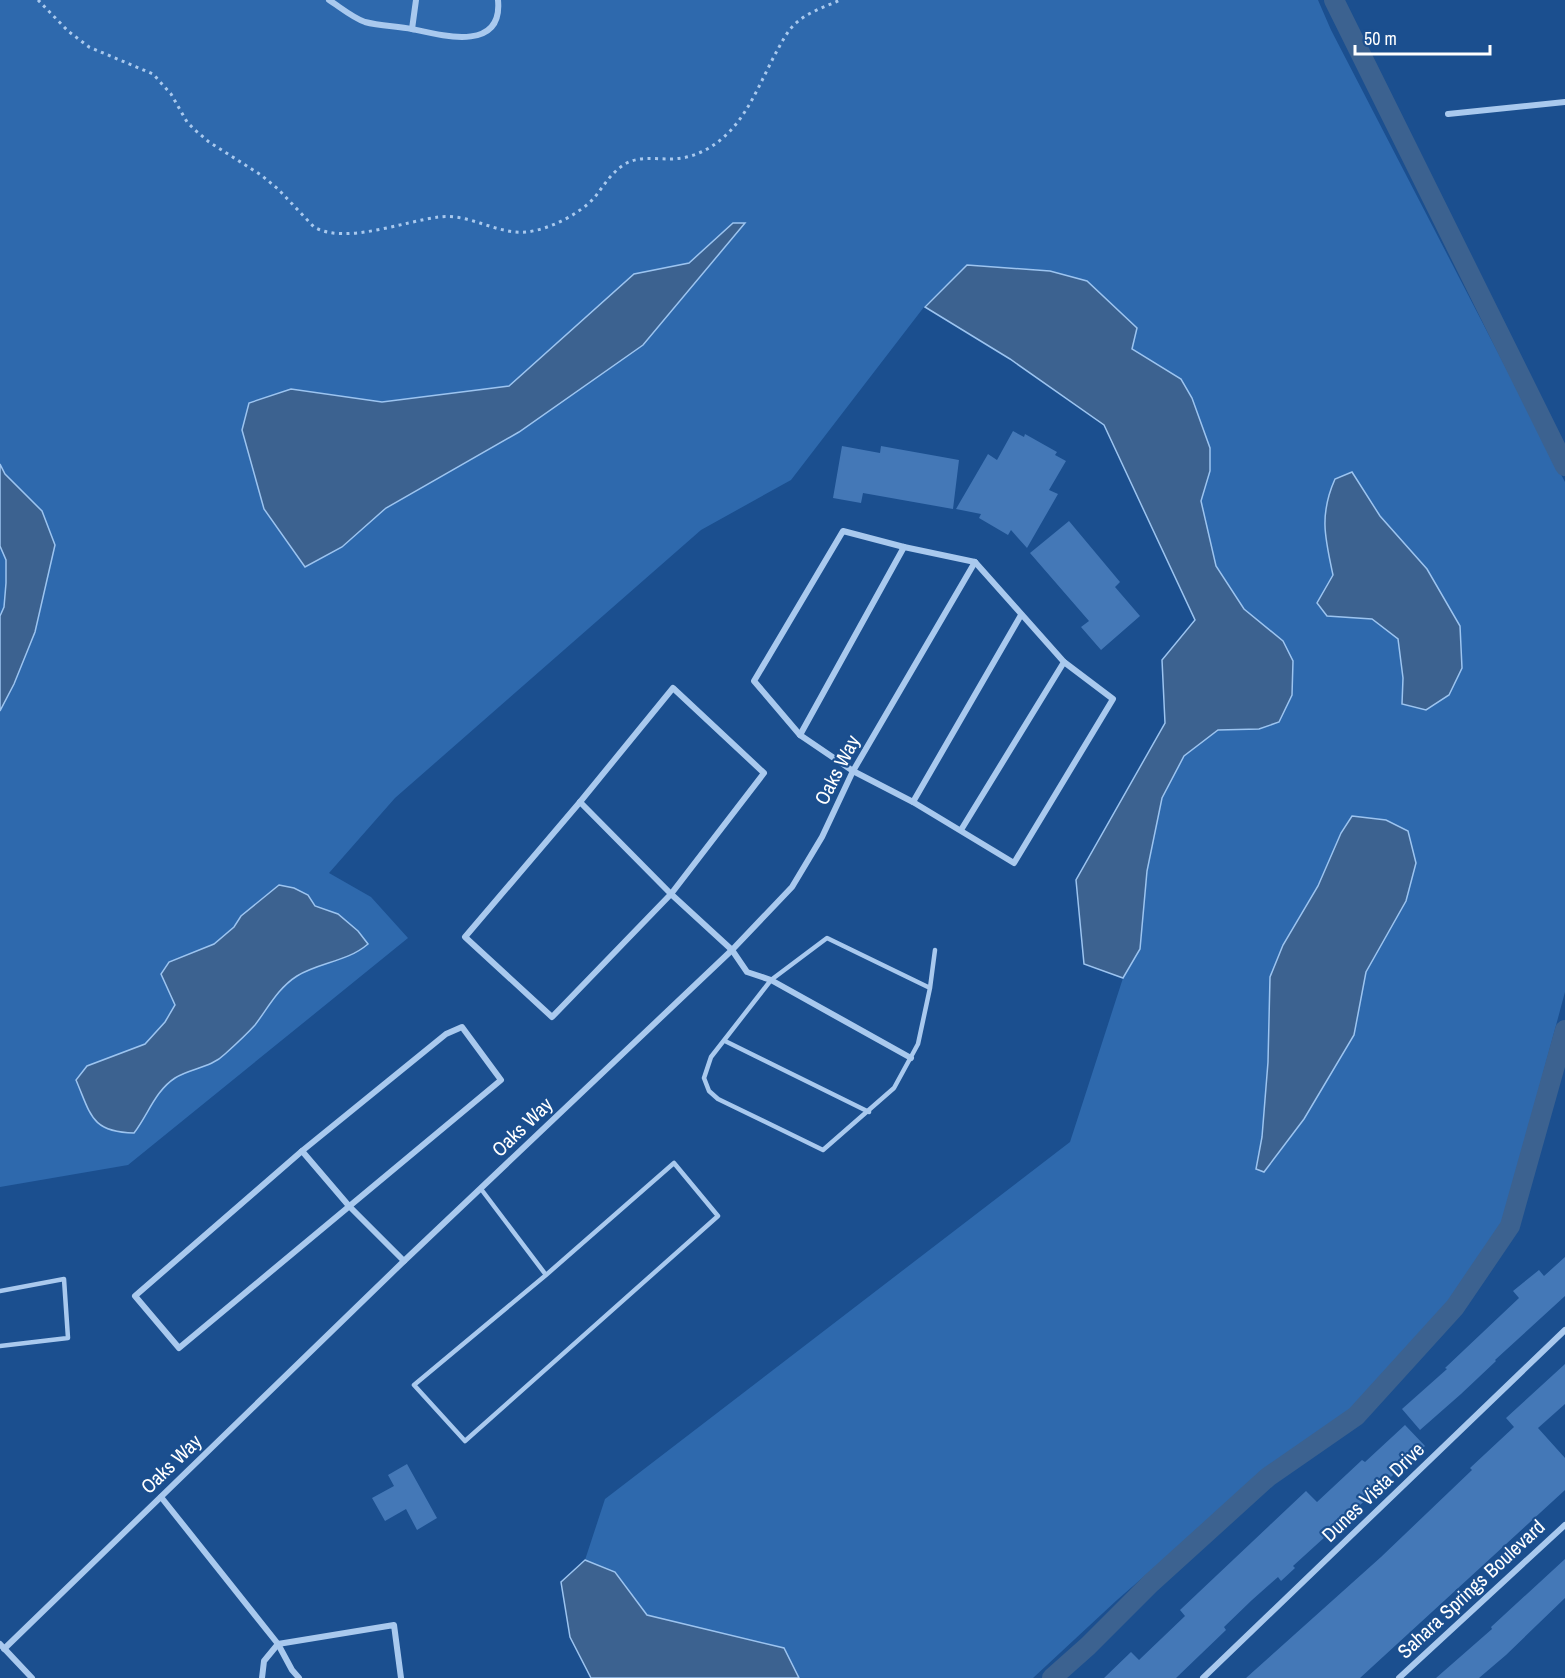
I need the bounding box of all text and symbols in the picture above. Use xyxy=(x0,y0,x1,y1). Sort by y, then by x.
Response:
scale bar xyxy=(1355,18,1490,56)
text: 50 m xyxy=(1364,26,1397,51)
street label: Oaks Way xyxy=(807,730,866,809)
street label: Oaks Way xyxy=(485,1090,559,1162)
street label: Oaks Way xyxy=(134,1427,208,1499)
street label: Dunes Vista Drive xyxy=(1316,1436,1430,1547)
street label: Sahara Springs Boulevard xyxy=(1391,1513,1550,1664)

